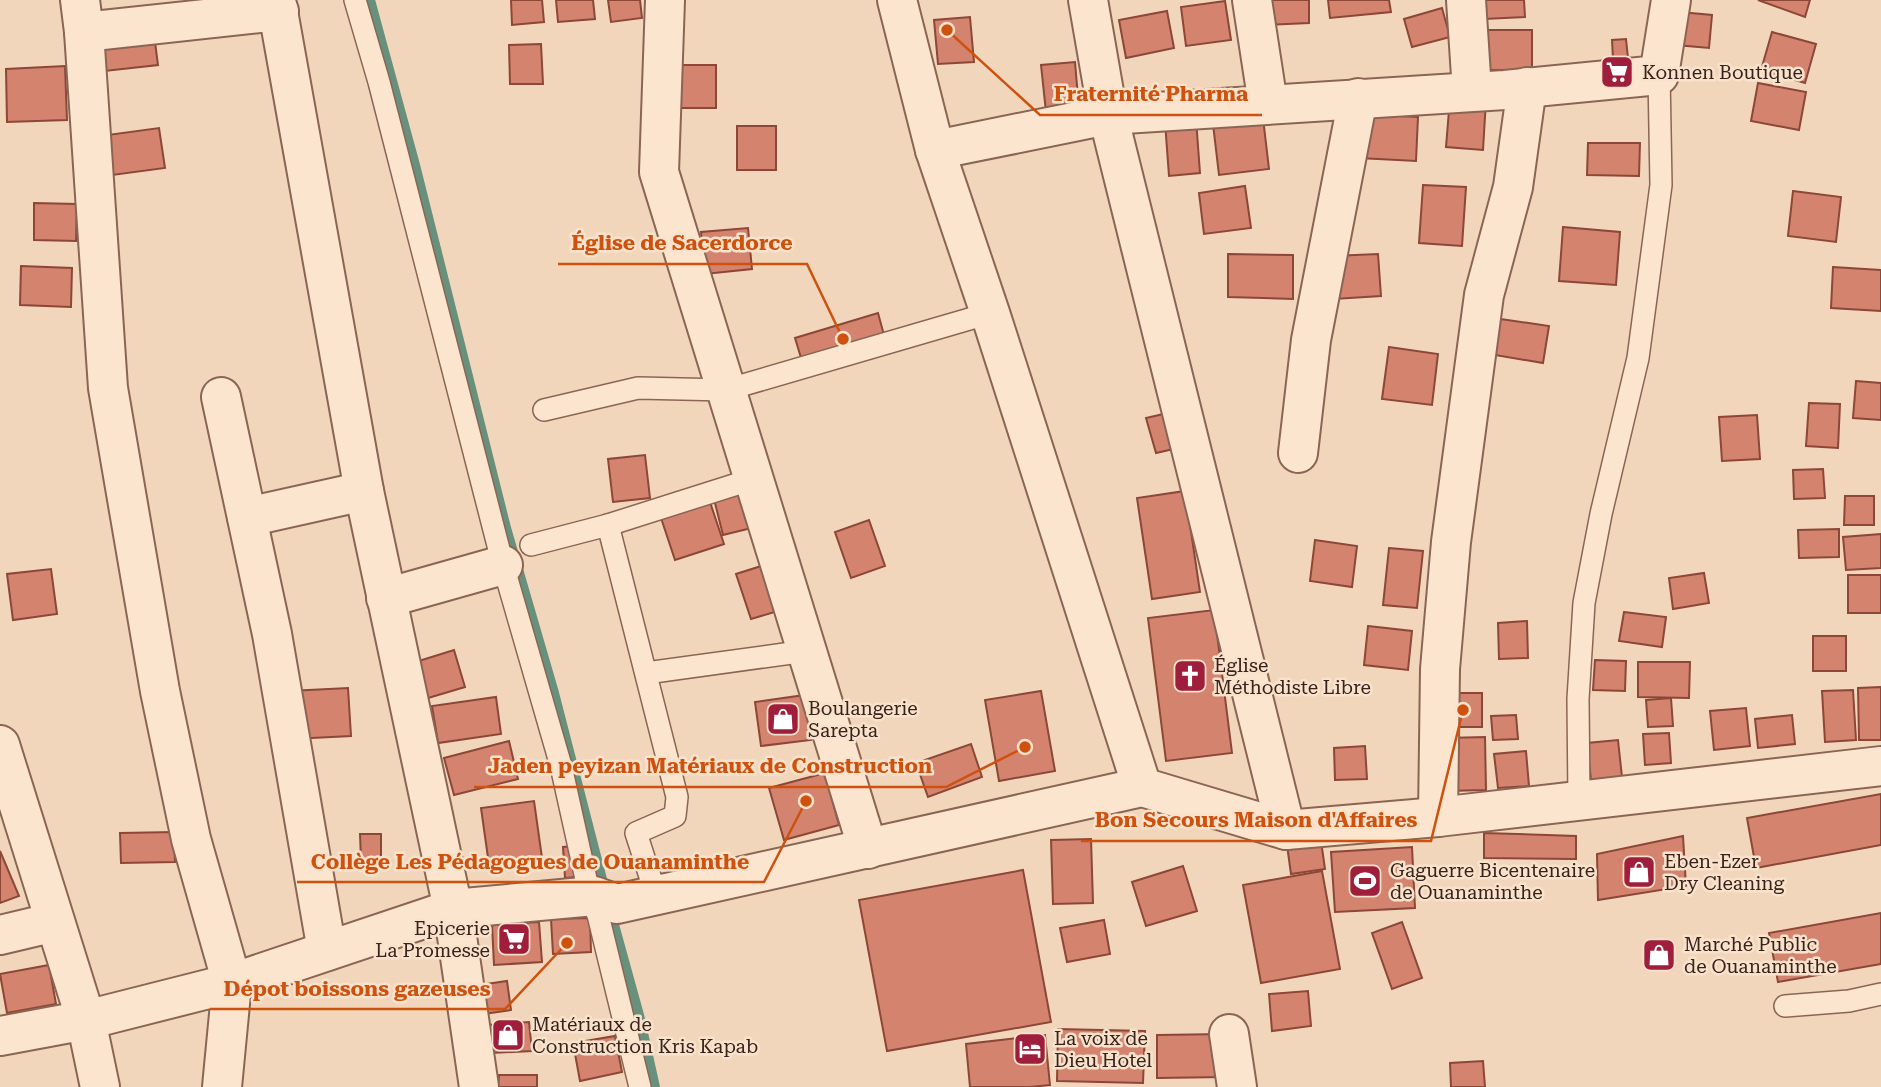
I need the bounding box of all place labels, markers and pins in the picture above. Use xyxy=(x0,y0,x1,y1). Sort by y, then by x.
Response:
supermarket icon: Konnen Boutique xyxy=(1598,53,1636,91)
place label: Konnen Boutique xyxy=(1642,61,1803,84)
callout: Fraternité Pharma xyxy=(1040,73,1262,115)
callout: Église de Sacerdorce xyxy=(558,222,807,264)
place label: Église Méthodiste Libre xyxy=(1214,654,1371,699)
church icon: Église Méthodiste Libre xyxy=(1171,657,1209,695)
place label: Boulangerie Sarepta xyxy=(808,697,918,742)
shop icon: Boulangerie Sarepta xyxy=(764,700,802,738)
callout: Jaden peyizan Matériaux de Construction xyxy=(474,745,946,787)
callout: Bon Secours Maison d'Affaires xyxy=(1081,799,1431,841)
callout: Collège Les Pédagogues de Ouanaminthe xyxy=(297,840,764,882)
place label: Eben-Ezer Dry Cleaning xyxy=(1664,850,1785,895)
shop icon: Eben-Ezer Dry Cleaning xyxy=(1620,853,1658,891)
place label: Gaguerre Bicentenaire de Ouanaminthe xyxy=(1390,859,1595,904)
sports icon: Gaguerre Bicentenaire de Ouanaminthe xyxy=(1346,862,1384,900)
place label: Epicerie La Promesse xyxy=(375,917,490,962)
supermarket icon: Epicerie La Promesse xyxy=(495,920,533,958)
place label: Marché Public de Ouanaminthe xyxy=(1684,933,1837,978)
shop icon: Marché Public de Ouanaminthe xyxy=(1640,936,1678,974)
callout: Dépot boissons gazeuses xyxy=(210,967,505,1009)
place label: Matériaux de Construction Kris Kapab xyxy=(532,1013,758,1058)
shop icon: Matériaux de Construction Kris Kapab xyxy=(489,1016,527,1054)
place label: La voix de Dieu Hotel xyxy=(1054,1027,1152,1072)
hotel icon: La voix de Dieu Hotel xyxy=(1011,1030,1049,1068)

